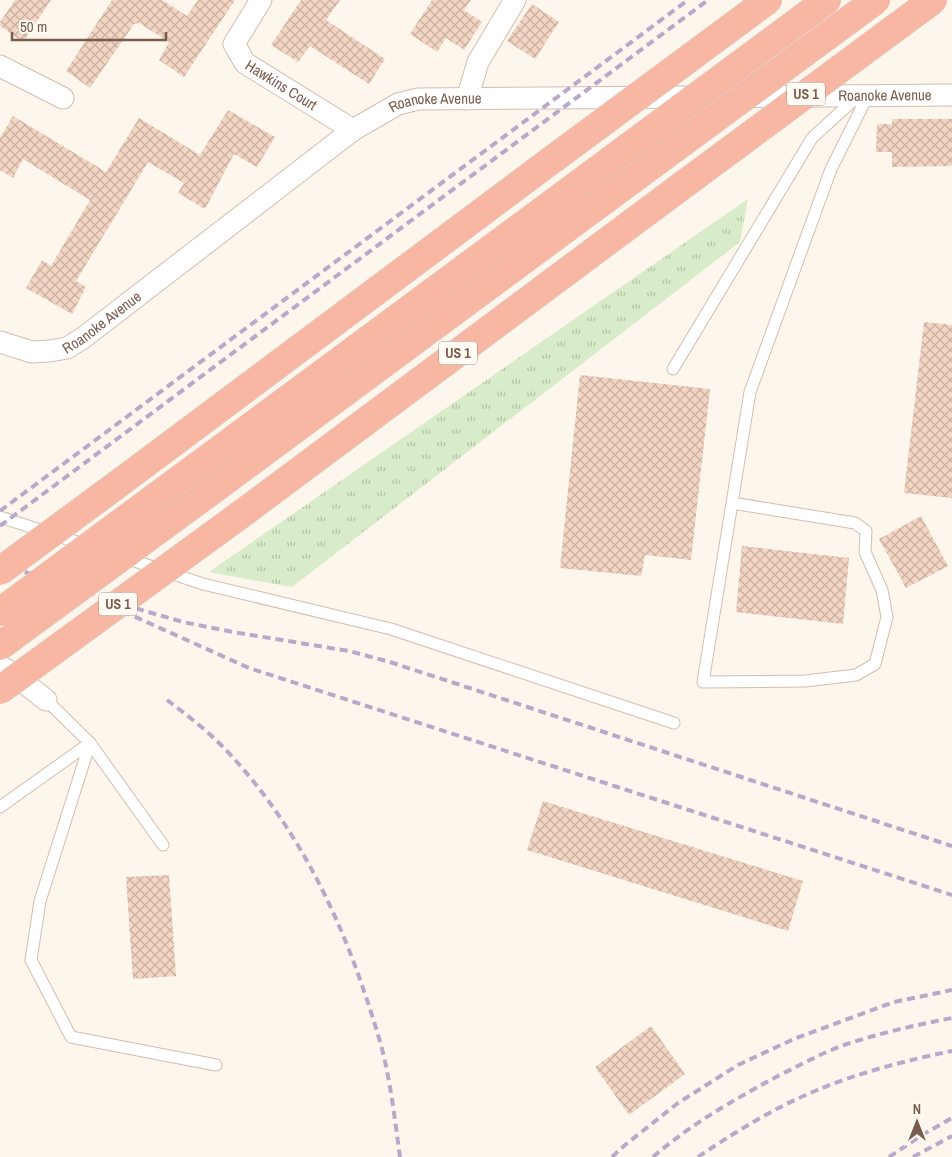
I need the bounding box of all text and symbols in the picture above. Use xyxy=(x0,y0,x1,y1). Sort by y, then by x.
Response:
scale bar xyxy=(12,10,166,42)
text: 50 m xyxy=(20,16,47,37)
street label: Hawkins Court xyxy=(241,55,322,115)
road number: US 1 xyxy=(787,82,825,106)
street label: Roanoke Avenue xyxy=(838,84,932,106)
street label: Roanoke Avenue xyxy=(384,88,482,117)
street label: Roanoke Avenue xyxy=(58,286,146,358)
road number: US 1 xyxy=(439,342,477,364)
road number: US 1 xyxy=(99,592,137,616)
north arrow xyxy=(892,1097,942,1147)
text: N xyxy=(913,1100,921,1118)

